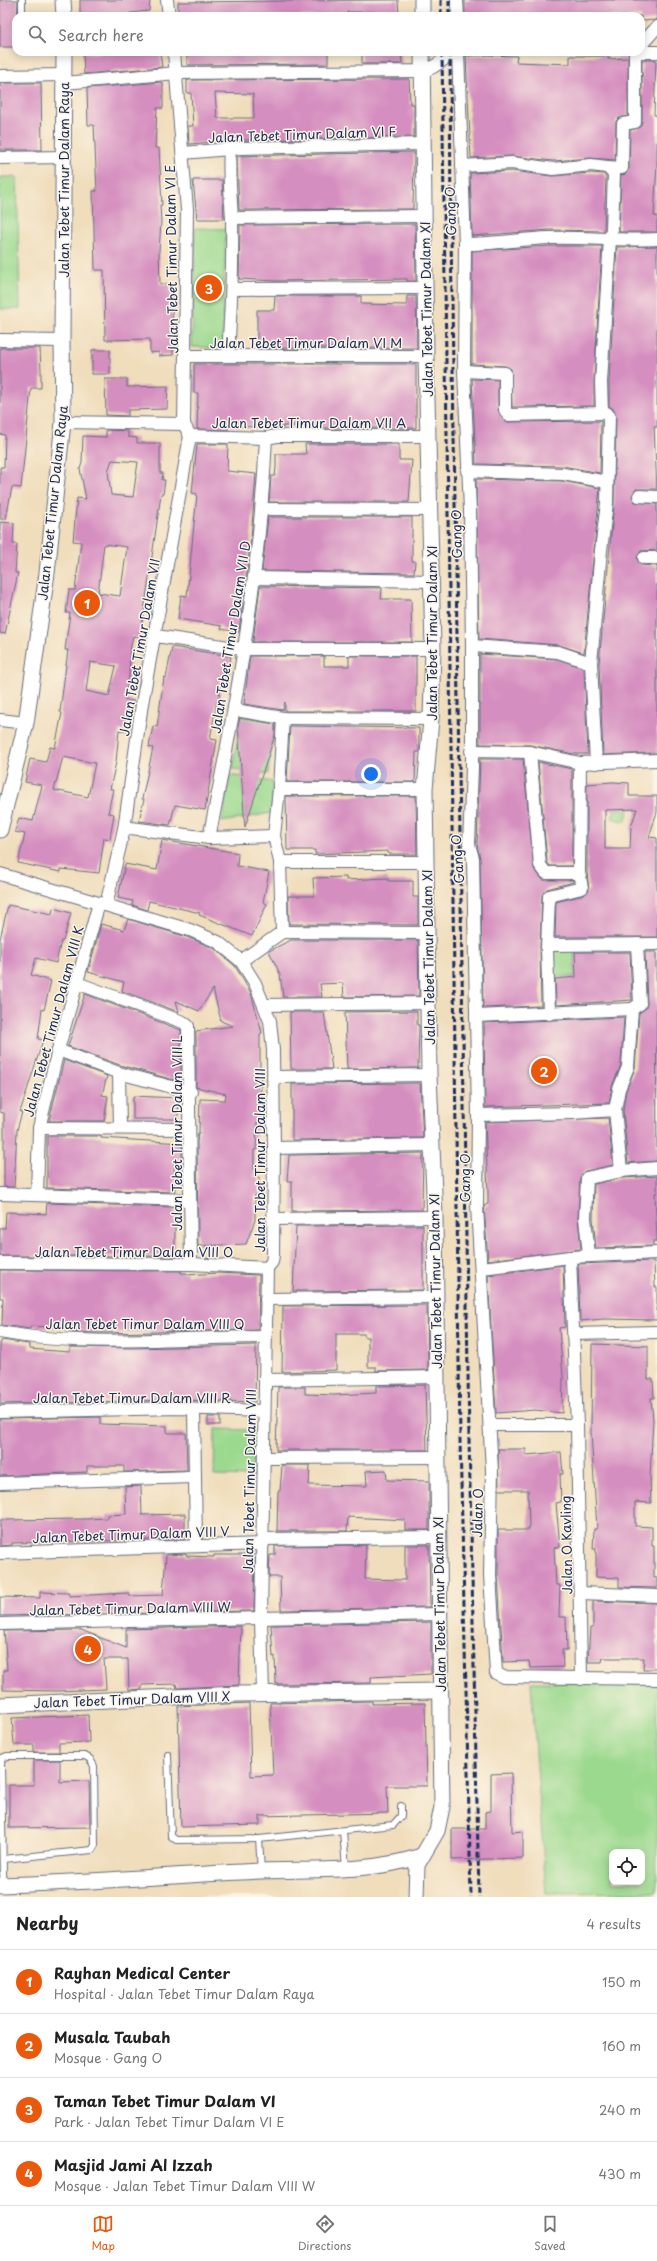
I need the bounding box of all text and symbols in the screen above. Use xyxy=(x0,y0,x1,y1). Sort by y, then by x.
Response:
search box xyxy=(12,12,645,56)
icon: search xyxy=(26,23,48,45)
text: Search here xyxy=(58,23,144,46)
street label: Jalan Tebet Timur Dalam Raya xyxy=(54,82,73,278)
street label: Jalan Tebet Timur Dalam VI F xyxy=(208,121,397,147)
street label: Jalan Tebet Timur Dalam VI E xyxy=(160,165,182,353)
street label: Gang O xyxy=(440,186,460,236)
street label: Jalan Tebet Timur Dalam XI xyxy=(415,221,437,397)
pin: 3 xyxy=(196,273,222,303)
street label: Jalan Tebet Timur Dalam VI M xyxy=(210,333,402,352)
street label: Jalan Tebet Timur Dalam Raya xyxy=(32,405,72,601)
street label: Jalan Tebet Timur Dalam VII A xyxy=(212,413,406,432)
street label: Gang O xyxy=(446,509,466,559)
street label: Jalan Tebet Timur Dalam VII D xyxy=(205,539,255,735)
street label: Jalan Tebet Timur Dalam XI xyxy=(422,545,441,721)
street label: Jalan Tebet Timur Dalam VII xyxy=(114,557,164,737)
pin: 1 xyxy=(74,588,100,618)
your location xyxy=(361,764,381,784)
street label: Gang O xyxy=(446,834,468,884)
street label: Jalan Tebet Timur Dalam XI xyxy=(417,869,439,1045)
street label: Jalan Tebet Timur Dalam VIII K xyxy=(18,923,88,1119)
street label: Jalan Tebet Timur Dalam VIII L xyxy=(167,1035,186,1231)
pin: 2 xyxy=(531,1056,557,1086)
street label: Jalan Tebet Timur Dalam VIII xyxy=(250,1068,269,1252)
street label: Gang O xyxy=(455,1153,474,1203)
street label: Jalan Tebet Timur Dalam XI xyxy=(424,1193,446,1369)
street label: Jalan Tebet Timur Dalam VIII O xyxy=(35,1242,233,1261)
street label: Jalan Tebet Timur Dalam VIII Q xyxy=(46,1314,244,1333)
street label: Jalan Tebet Timur Dalam VIII R xyxy=(33,1388,231,1407)
street label: Jalan Tebet Timur Dalam VIII xyxy=(238,1389,260,1573)
street label: Jalan O xyxy=(467,1488,487,1538)
street label: Jalan O Kavling xyxy=(556,1495,576,1595)
street label: Jalan Tebet Timur Dalam XI xyxy=(428,1516,450,1692)
street label: Jalan Tebet Timur Dalam VIII V xyxy=(32,1521,230,1547)
street label: Jalan Tebet Timur Dalam VIII W xyxy=(29,1597,232,1619)
pin: 4 xyxy=(75,1634,101,1664)
street label: Jalan Tebet Timur Dalam VIII X xyxy=(33,1686,231,1712)
map controls xyxy=(609,1849,645,1885)
button: locate xyxy=(609,1849,645,1885)
text: Nearby xyxy=(16,1910,78,1936)
text: 4 results xyxy=(587,1914,641,1933)
text: Rayhan Medical Center xyxy=(54,1961,230,1984)
text: 1 xyxy=(26,1972,32,1991)
text: 150 m xyxy=(602,1972,641,1991)
text: Hospital · Jalan Tebet Timur Dalam Raya xyxy=(54,1984,314,2003)
text: Musala Taubah xyxy=(54,2025,170,2048)
text: 2 xyxy=(24,2036,34,2055)
text: 160 m xyxy=(602,2036,641,2055)
text: Mosque · Gang O xyxy=(54,2048,162,2067)
text: Taman Tebet Timur Dalam VI xyxy=(54,2089,276,2112)
text: 3 xyxy=(25,2100,33,2119)
text: 240 m xyxy=(599,2100,641,2119)
text: Park · Jalan Tebet Timur Dalam VI E xyxy=(54,2112,284,2131)
text: Masjid Jami Al Izzah xyxy=(54,2153,213,2176)
text: 4 xyxy=(25,2164,33,2183)
text: 430 m xyxy=(599,2164,641,2183)
text: Mosque · Jalan Tebet Timur Dalam VIII W xyxy=(54,2176,315,2195)
tab: Map xyxy=(91,2213,115,2254)
tab: Directions xyxy=(298,2213,351,2254)
tab: Saved xyxy=(534,2213,566,2254)

